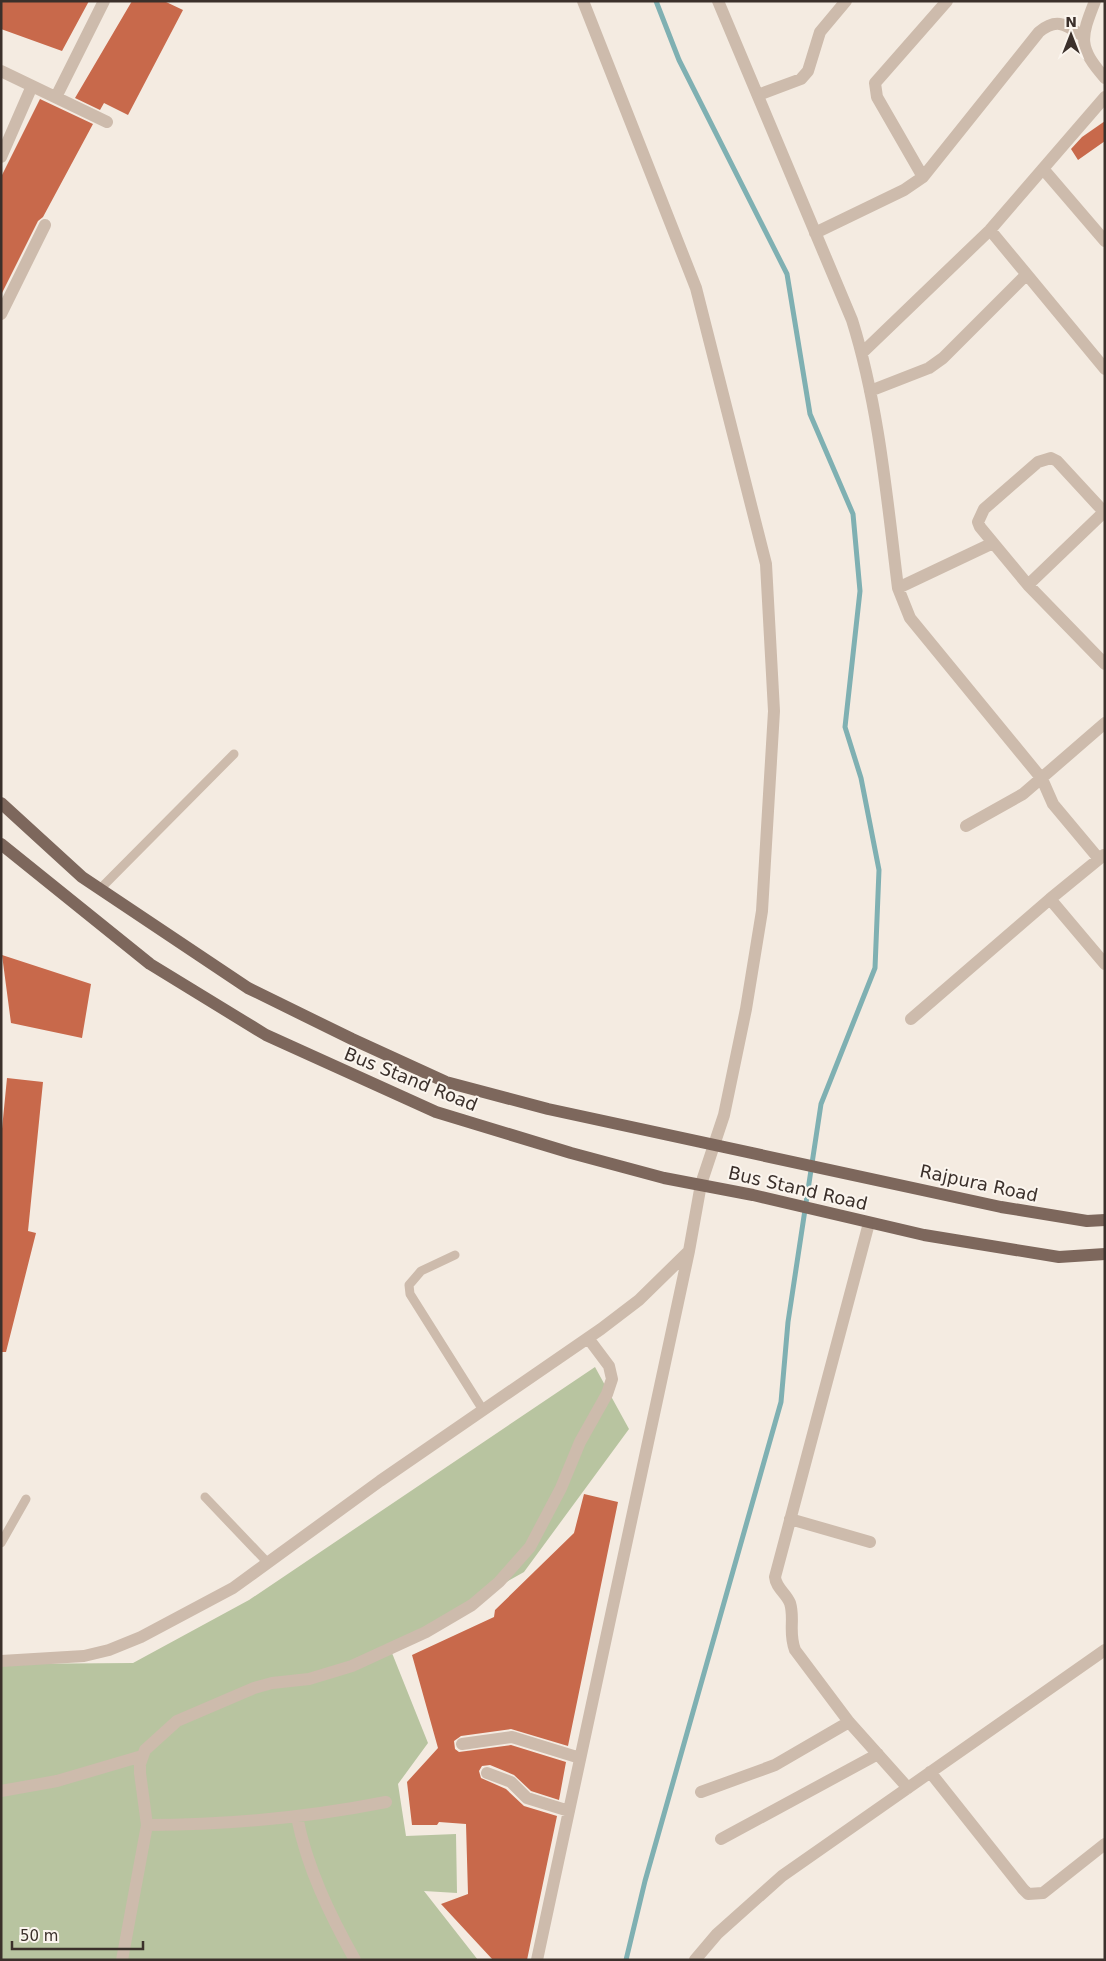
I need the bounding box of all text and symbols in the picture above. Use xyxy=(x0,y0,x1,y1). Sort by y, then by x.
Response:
north arrow xyxy=(1046,10,1096,60)
text: N xyxy=(1065,14,1077,30)
street label: Bus Stand Road xyxy=(341,1043,481,1115)
street label: Rajpura Road xyxy=(918,1160,1040,1206)
street label: Bus Stand Road xyxy=(726,1162,870,1214)
scale bar xyxy=(12,1918,144,1950)
text: 50 m xyxy=(20,1927,58,1945)

